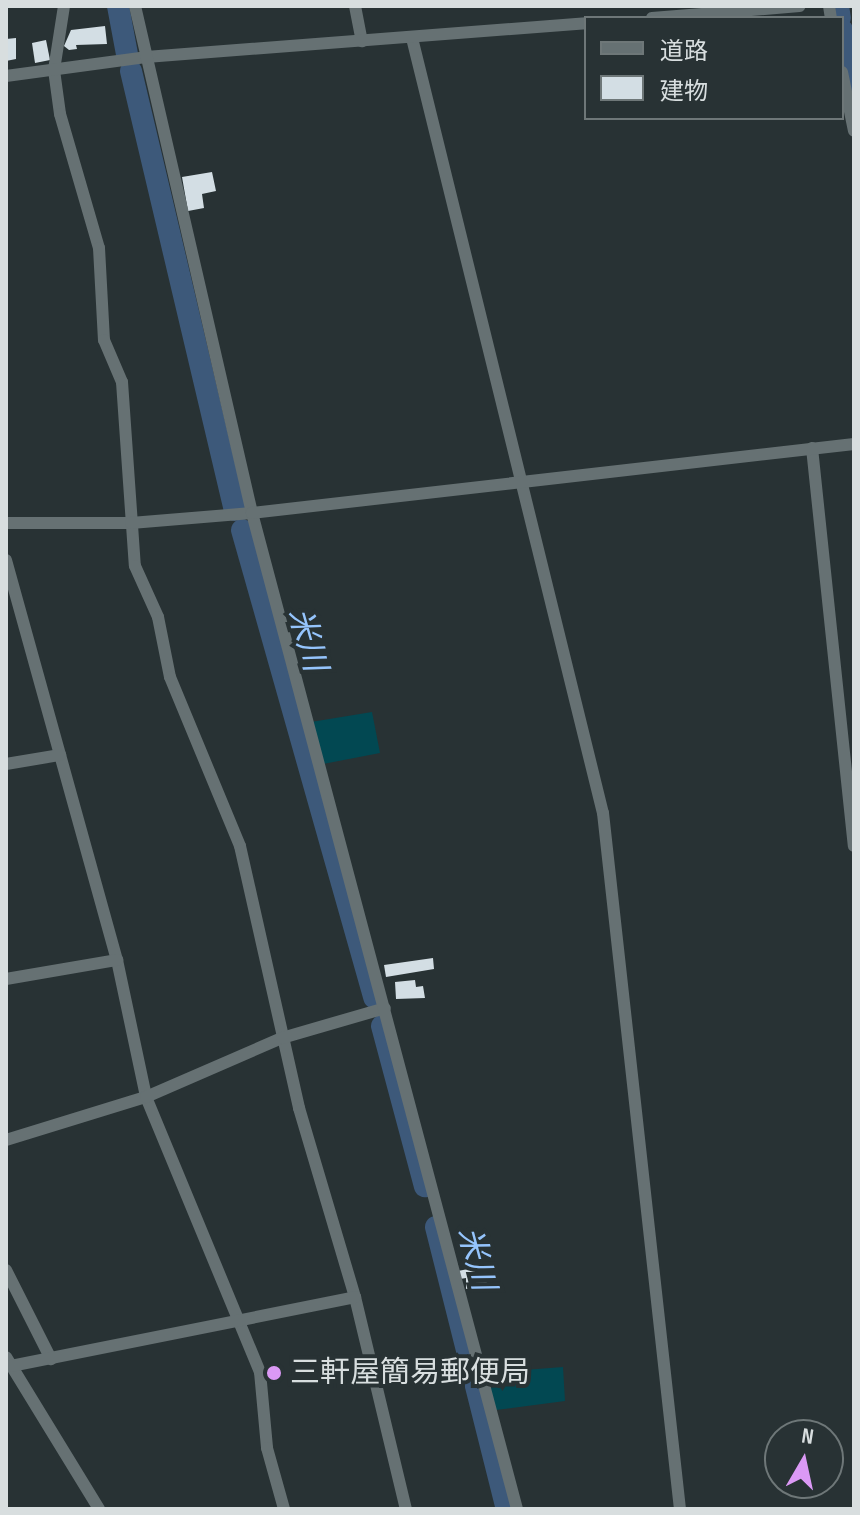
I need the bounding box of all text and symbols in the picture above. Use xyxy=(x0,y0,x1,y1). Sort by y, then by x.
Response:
legend xyxy=(584,16,844,120)
text: 道路 xyxy=(660,37,708,66)
text: 建物 xyxy=(660,77,708,106)
water label: 米川 xyxy=(279,604,333,676)
water label: 米川 xyxy=(448,1223,502,1295)
place label: 三軒屋簡易郵便局 xyxy=(290,1355,530,1391)
marker: 三軒屋簡易郵便局 xyxy=(265,1364,283,1382)
north arrow xyxy=(764,1419,844,1499)
text: N xyxy=(800,1423,815,1451)

